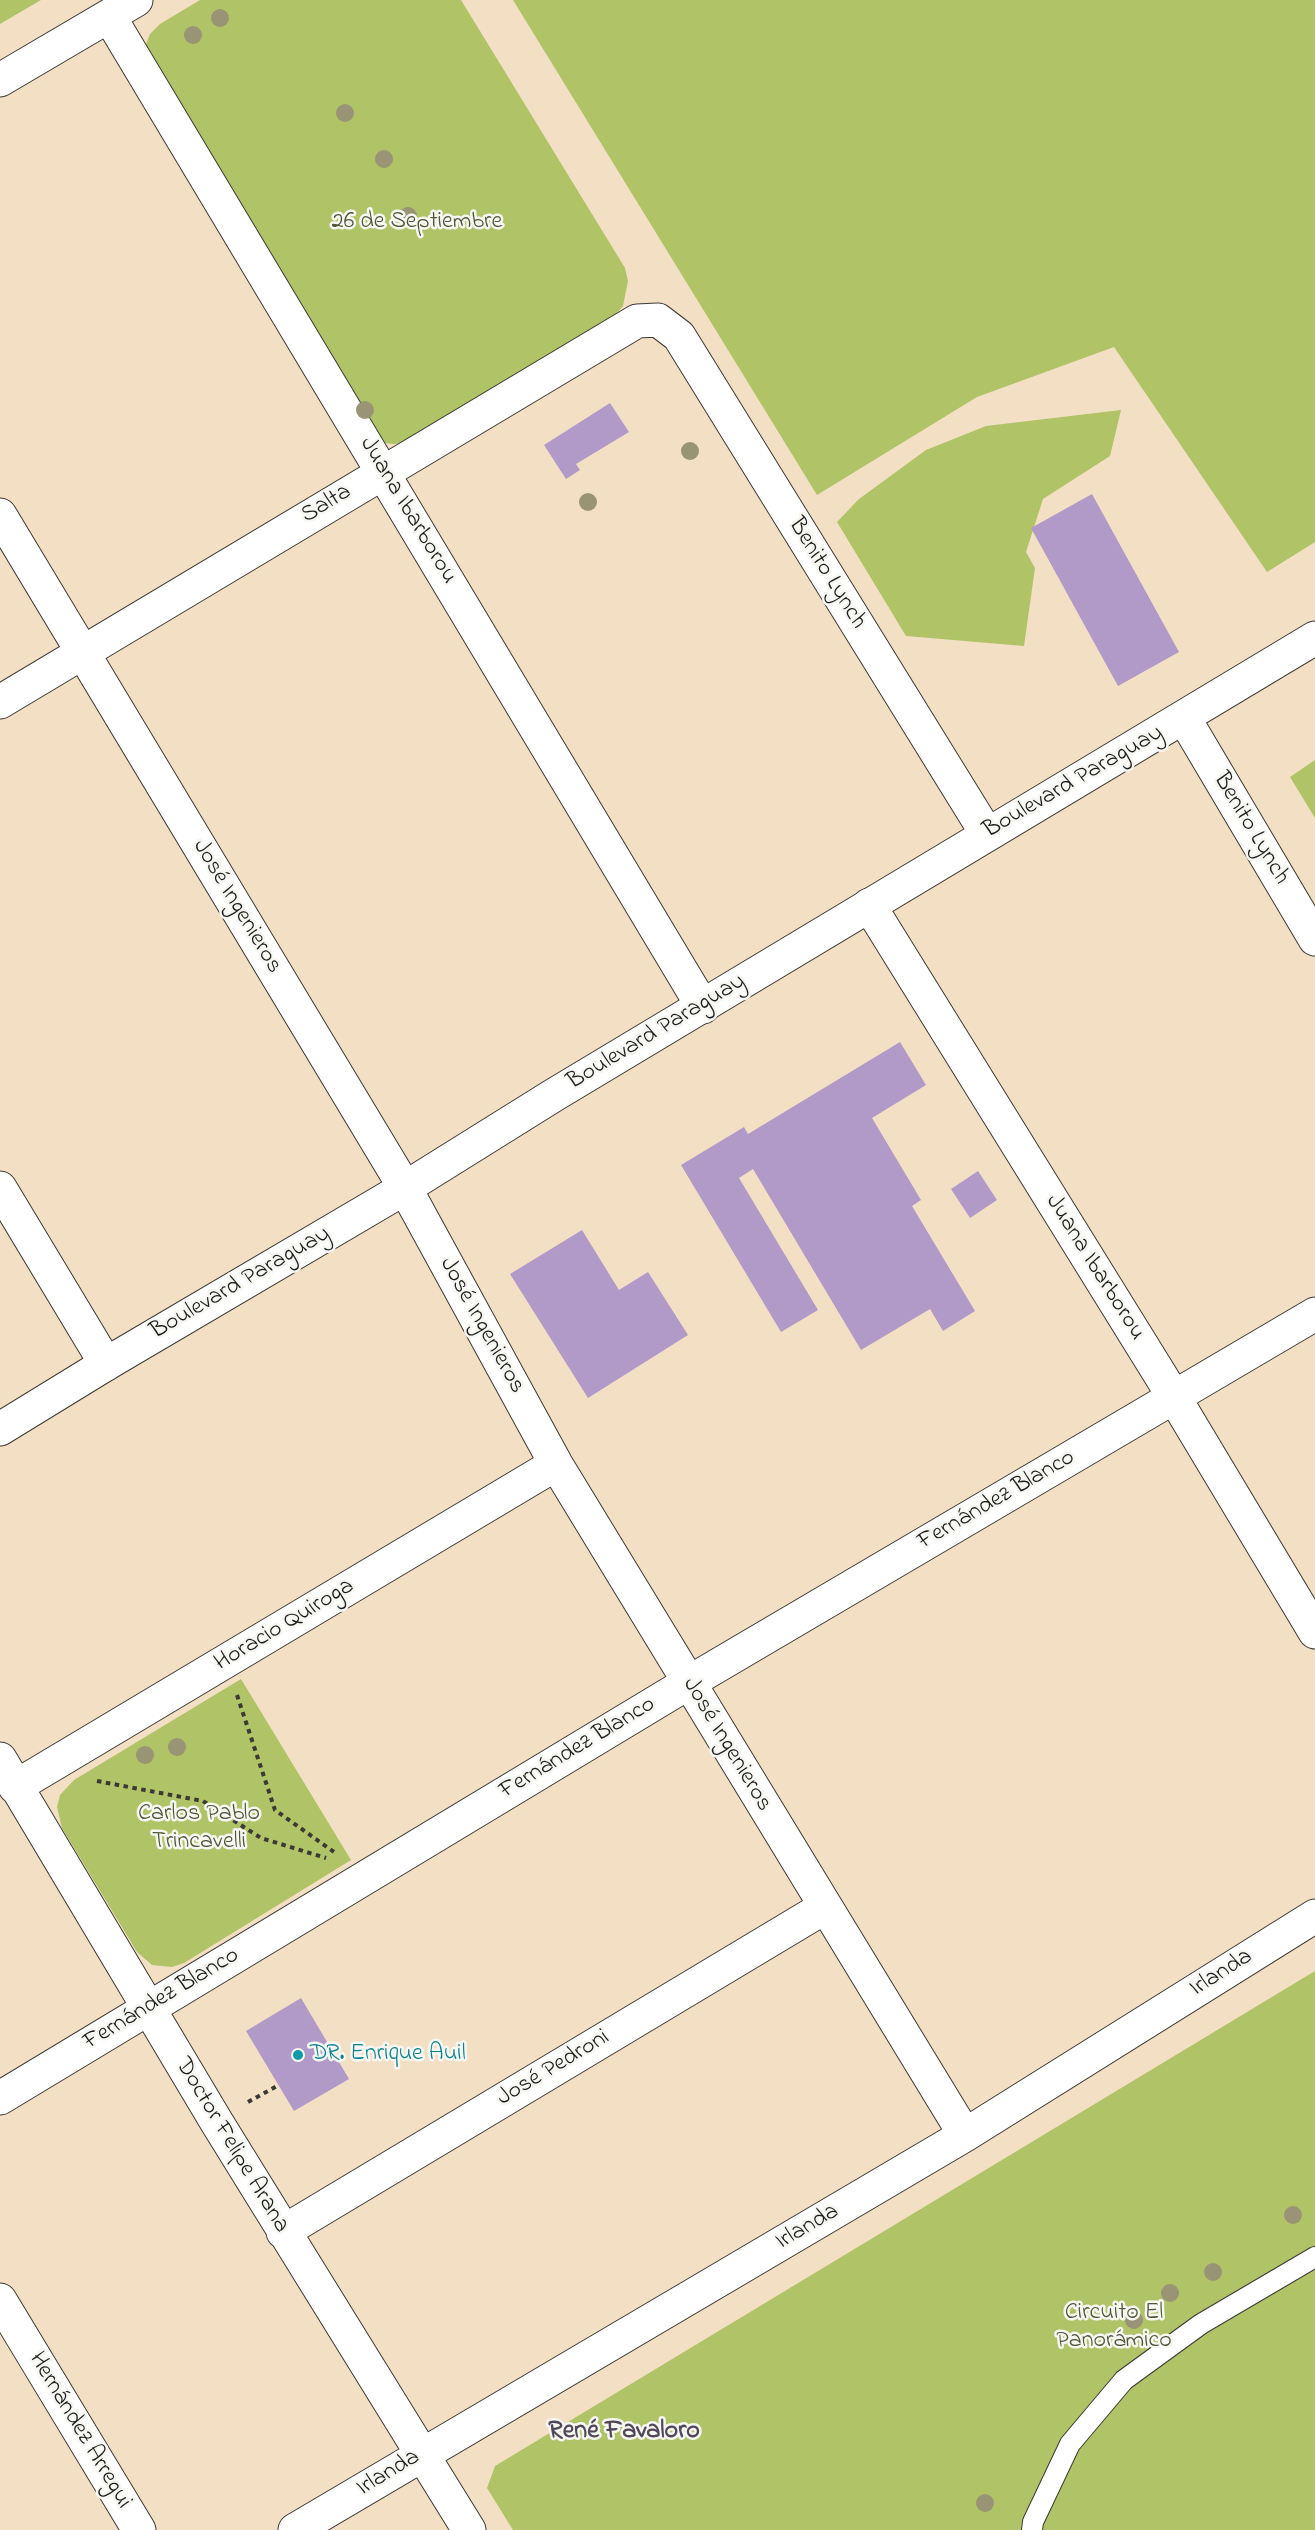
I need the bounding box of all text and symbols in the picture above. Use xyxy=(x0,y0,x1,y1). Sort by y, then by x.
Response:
park label: 26 de Septiembre xyxy=(332,209,502,237)
street label: Juana Ibarborou xyxy=(352,432,462,590)
street label: Salta xyxy=(297,479,357,531)
street label: Benito Lynch xyxy=(780,513,872,635)
street label: Boulevard Paraguay xyxy=(979,720,1169,846)
street label: Benito Lynch xyxy=(1205,768,1295,890)
street label: José Ingenieros xyxy=(185,835,287,979)
street label: Boulevard Paraguay xyxy=(563,968,751,1098)
street label: Juana Ibarborou xyxy=(1038,1190,1150,1346)
street label: Boulevard Paraguay xyxy=(146,1221,336,1347)
street label: José Ingenieros xyxy=(432,1253,530,1399)
street label: Fernández Blanco xyxy=(913,1444,1081,1558)
street label: Horacio Quiroga xyxy=(210,1573,360,1679)
street label: José Ingenieros xyxy=(675,1673,777,1817)
street label: Fernández Blanco xyxy=(495,1691,661,1807)
park label: Carlos Pablo Trincavelli xyxy=(138,1801,260,1857)
street label: Fernández Blanco xyxy=(79,1942,245,2058)
street label: Irlanda xyxy=(1185,1944,1259,2004)
street label: José Pedroni xyxy=(493,2024,615,2114)
place label: DR. Enrique Auil xyxy=(310,2041,466,2069)
marker: DR. Enrique Auil xyxy=(291,2048,305,2062)
street label: Doctor Felipe Arana xyxy=(167,2053,295,2239)
street label: Irlanda xyxy=(771,2198,845,2258)
park label: Circuito El Panorámico xyxy=(1056,2300,1172,2356)
street label: Hernández Arregui xyxy=(21,2348,137,2514)
district label: René Favaloro xyxy=(548,2417,700,2449)
street label: Irlanda xyxy=(352,2444,426,2504)

